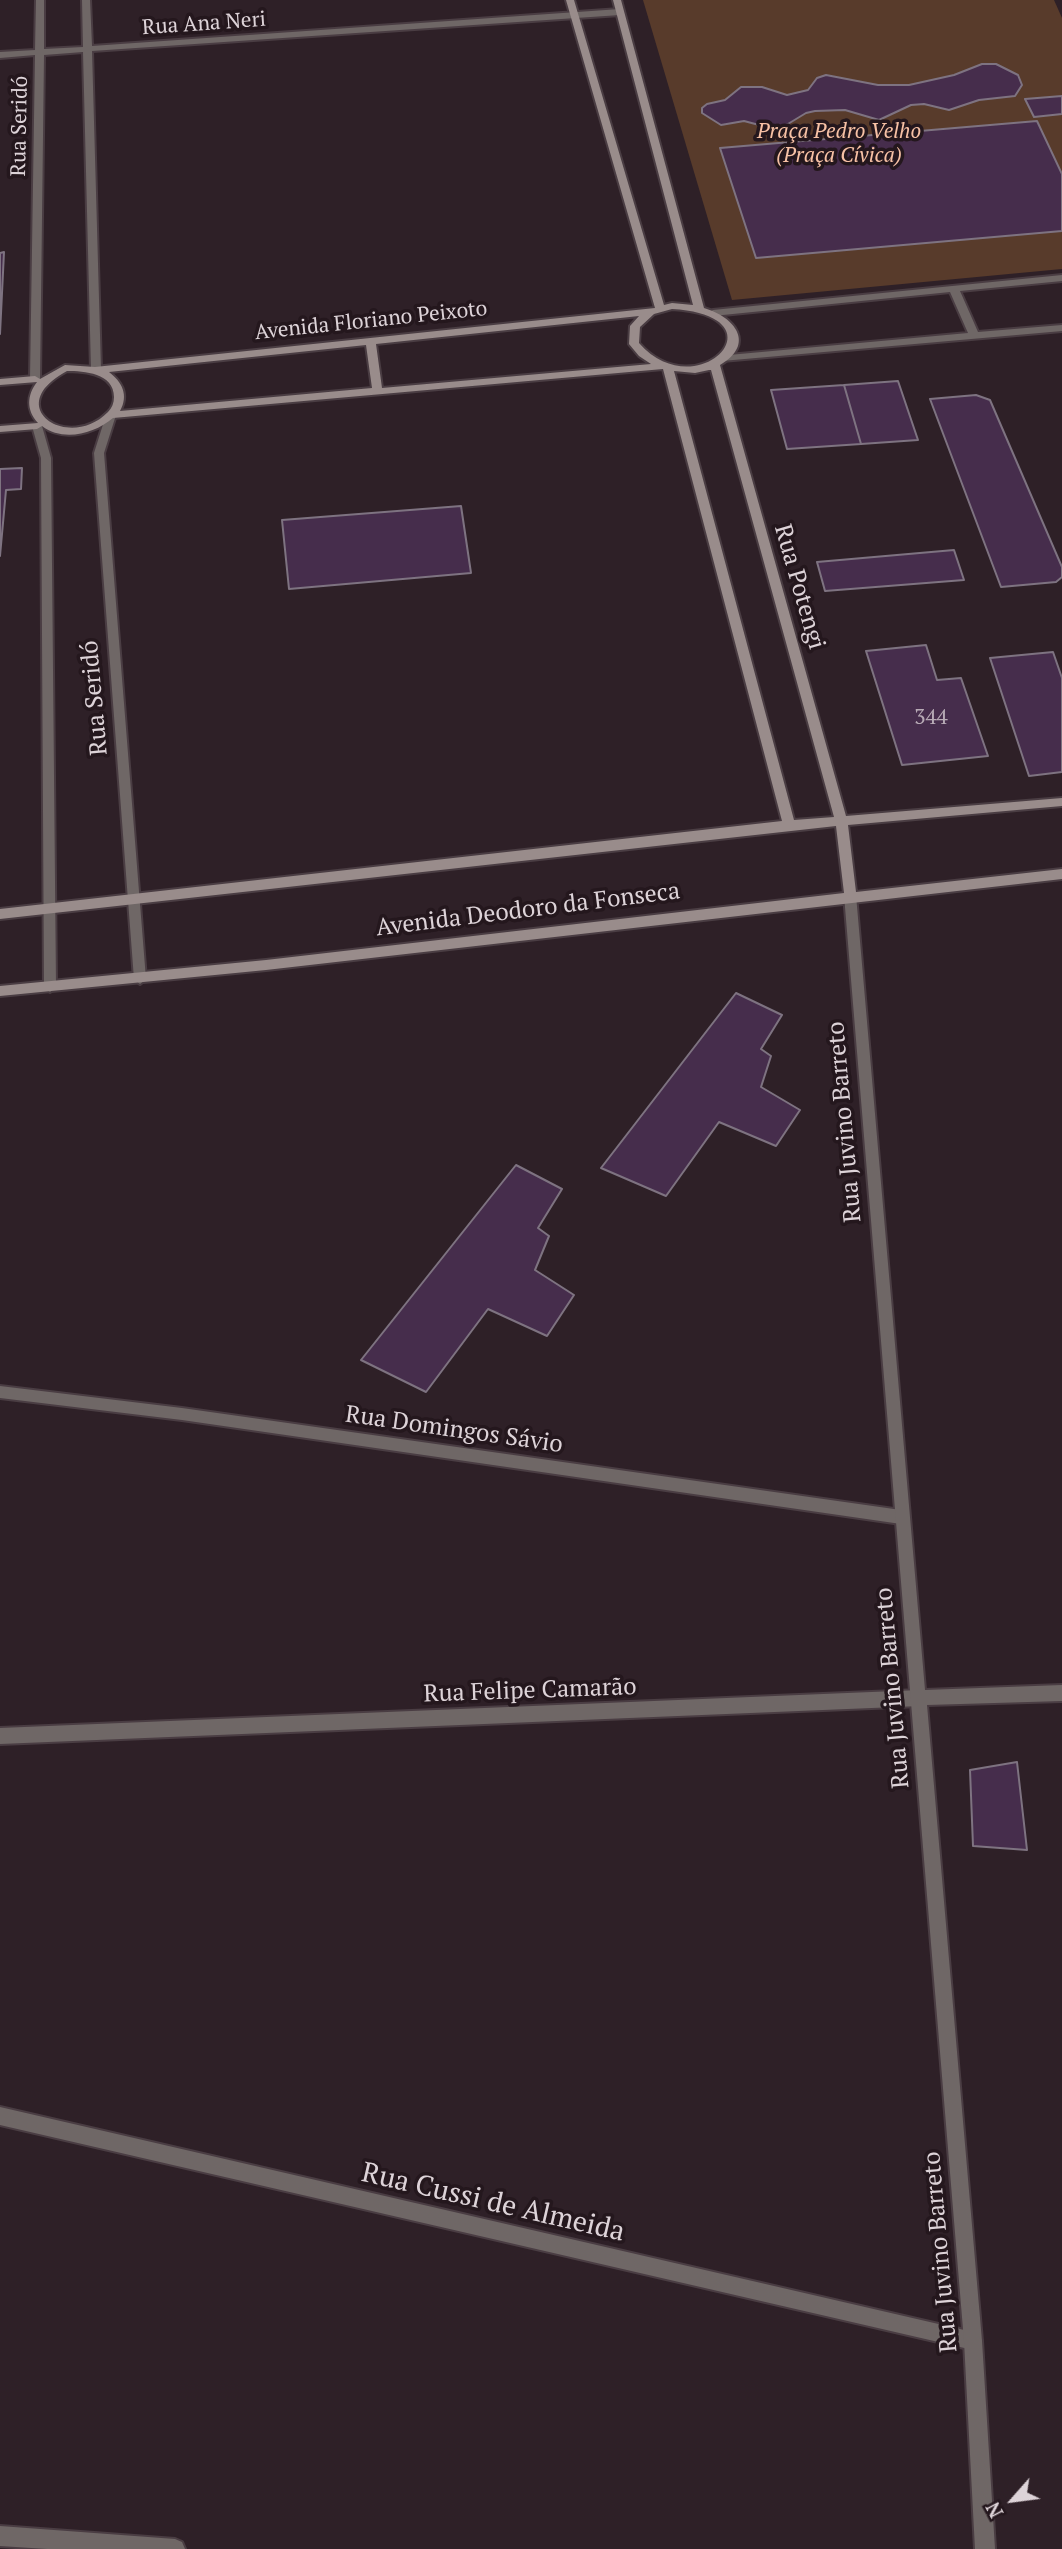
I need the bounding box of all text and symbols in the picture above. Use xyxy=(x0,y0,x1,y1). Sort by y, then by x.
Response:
street label: Rua Ana Neri xyxy=(141,7,267,41)
street label: Rua Seridó xyxy=(7,75,33,177)
park label: Praça Pedro Velho (Praça Cívica) xyxy=(757,119,921,169)
street label: Avenida Floriano Peixoto xyxy=(254,296,488,346)
street label: Rua Potengi xyxy=(767,521,831,653)
street label: Rua Seridó xyxy=(76,639,114,757)
house number: 344 xyxy=(914,705,948,731)
street label: Avenida Deodoro da Fonseca xyxy=(374,877,682,943)
street label: Rua Juvino Barreto xyxy=(822,1020,868,1224)
street label: Rua Domingos Sávio xyxy=(343,1400,565,1460)
street label: Rua Juvino Barreto xyxy=(870,1586,916,1790)
street label: Rua Felipe Camarão xyxy=(423,1673,637,1709)
street label: Rua Juvino Barreto xyxy=(918,2150,964,2354)
street label: Rua Cussi de Almeida xyxy=(358,2156,628,2250)
north arrow xyxy=(978,2465,1048,2535)
text: N xyxy=(980,2498,1008,2522)

